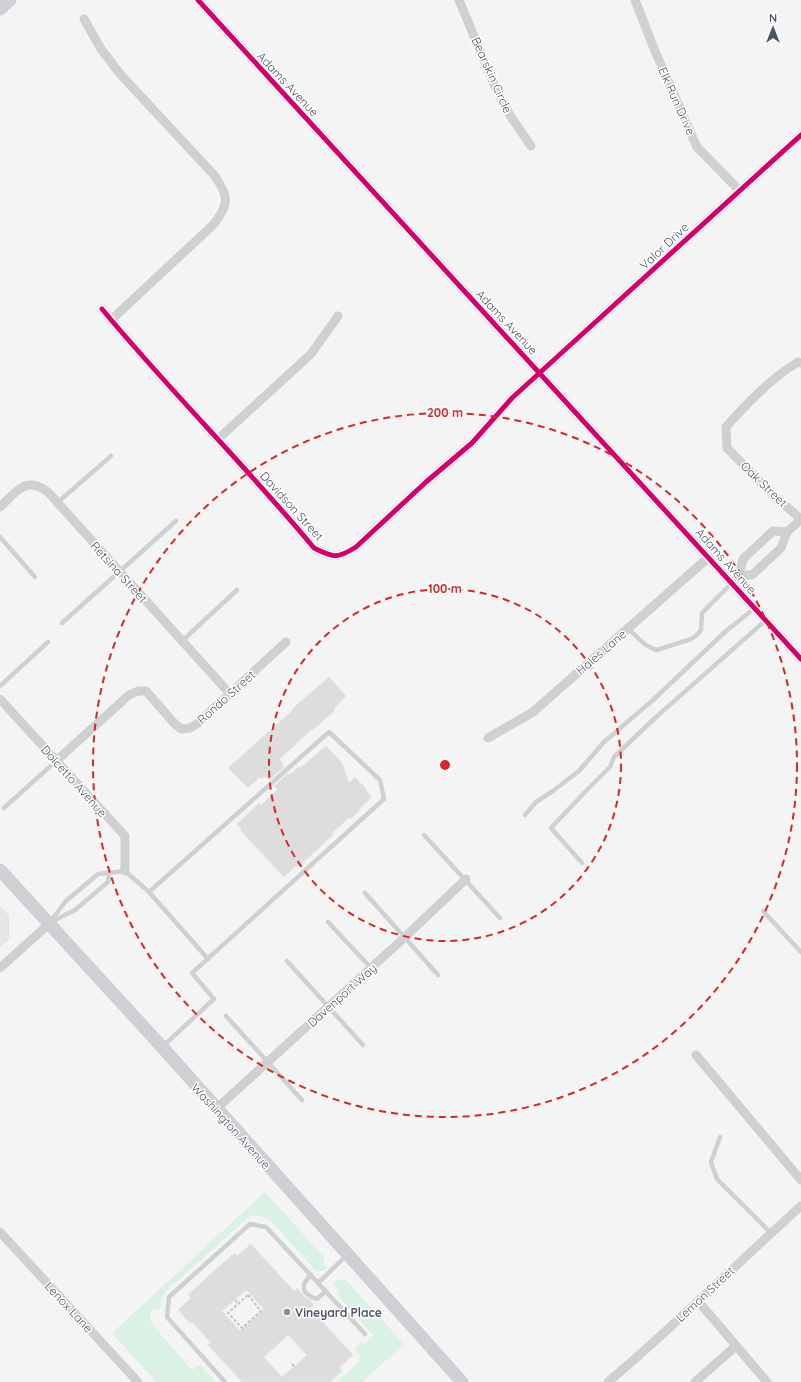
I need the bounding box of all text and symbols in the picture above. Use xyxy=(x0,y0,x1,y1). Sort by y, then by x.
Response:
north arrow xyxy=(753,8,793,48)
text: N xyxy=(769,11,777,25)
street label: Bearskin Circle xyxy=(469,35,516,116)
street label: Adams Avenue xyxy=(254,48,322,120)
street label: Elk Run Drive xyxy=(655,65,699,138)
street label: Valor Drive xyxy=(636,219,692,273)
street label: Adams Avenue xyxy=(473,286,541,358)
text: 200 m xyxy=(427,405,463,420)
street label: Oak Street xyxy=(738,458,790,510)
street label: Davidson Street xyxy=(257,468,327,544)
street label: Adams Avenue xyxy=(693,525,760,597)
street label: Retsina Street xyxy=(87,538,151,606)
text: 100 m xyxy=(428,581,462,596)
street label: Hales Lane xyxy=(573,626,629,678)
street label: Rondo Street xyxy=(194,667,258,727)
street label: Dolcetto Avenue xyxy=(38,742,110,820)
centre of rings xyxy=(438,758,452,772)
street label: Davenport Way xyxy=(304,960,380,1030)
street label: Washington Avenue xyxy=(188,1080,274,1172)
street label: Lemon Street xyxy=(673,1263,737,1325)
street label: Lenox Lane xyxy=(42,1279,96,1336)
place label: Vineyard Place xyxy=(295,1305,382,1320)
marker: Vineyard Place xyxy=(282,1307,292,1317)

